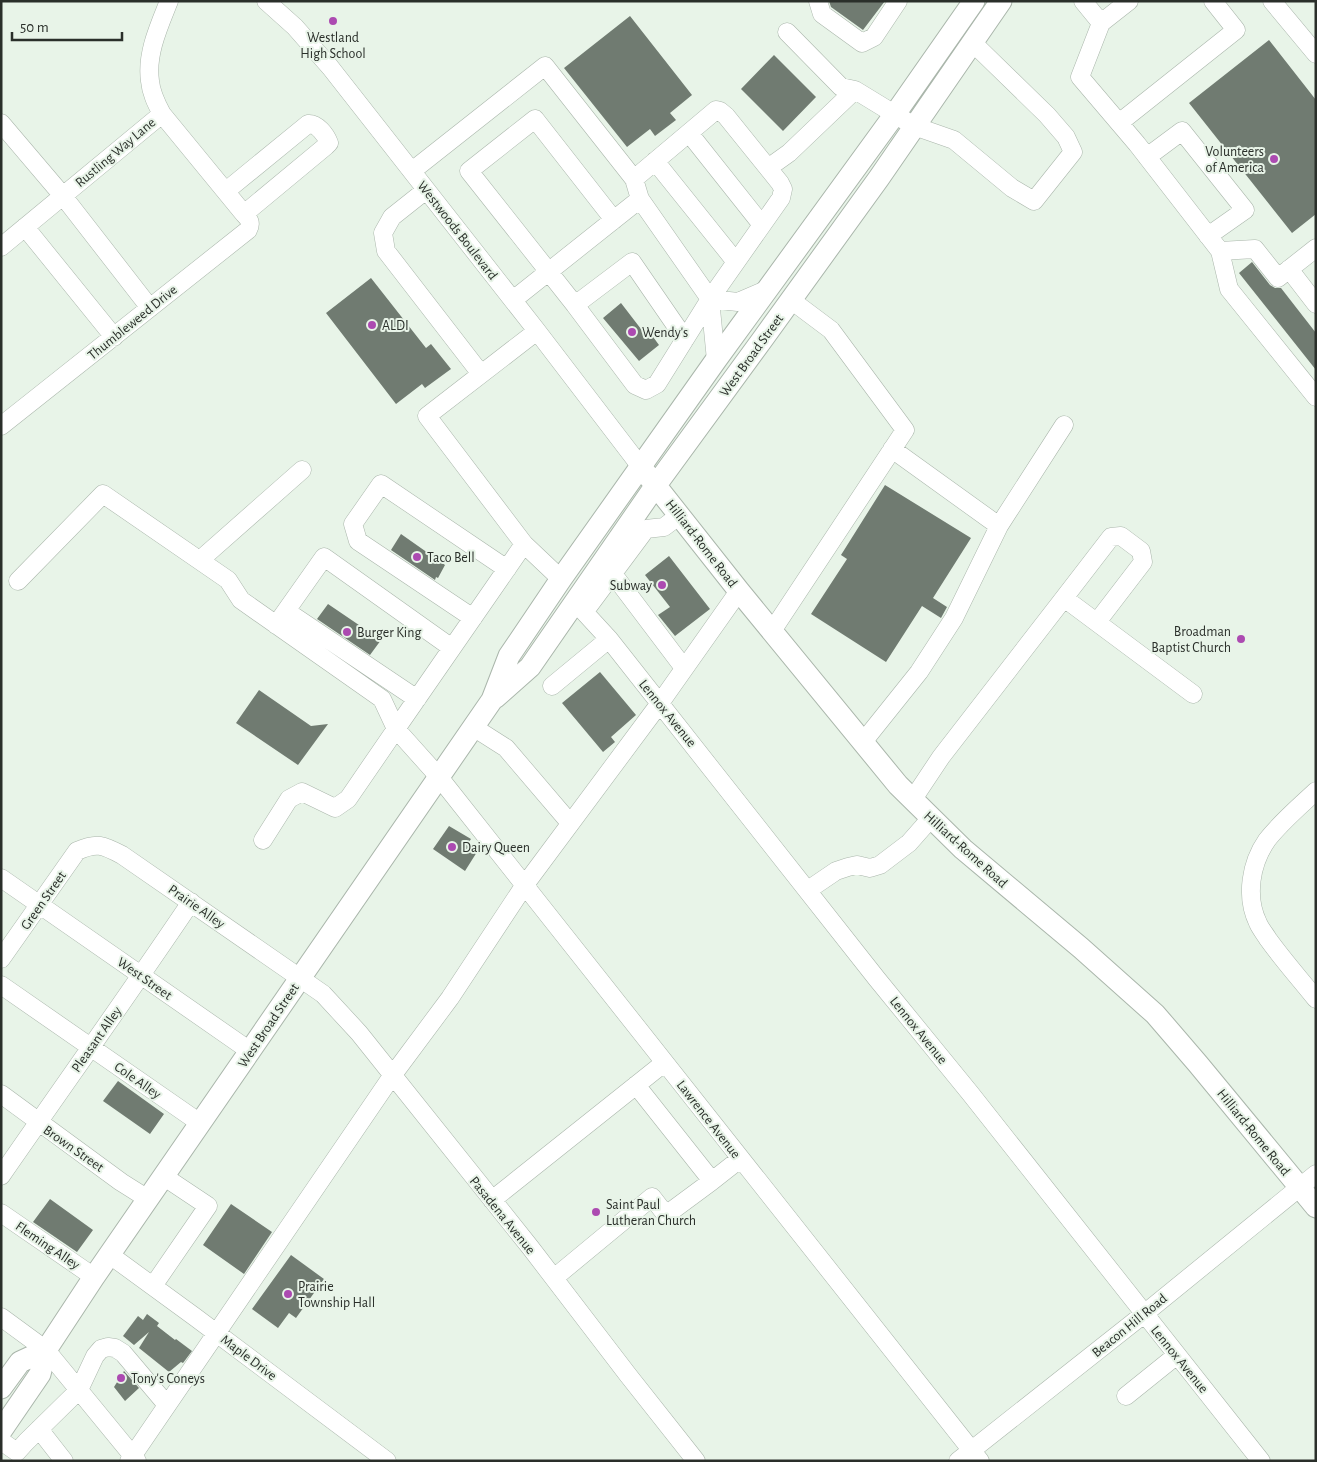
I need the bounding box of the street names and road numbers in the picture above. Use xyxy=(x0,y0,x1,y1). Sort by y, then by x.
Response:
street label: Rustling Way Lane xyxy=(73,115,158,190)
street label: Westwoods Boulevard xyxy=(415,179,500,283)
street label: Thumbleweed Drive xyxy=(85,283,180,363)
street label: West Broad Street xyxy=(717,311,787,399)
street label: Hilliard-Rome Road xyxy=(663,497,740,590)
street label: Lennox Avenue xyxy=(636,677,699,750)
street label: Hilliard-Rome Road xyxy=(921,809,1010,891)
street label: Green Street xyxy=(19,868,69,932)
street label: Prairie Alley xyxy=(166,882,227,931)
street label: West Street xyxy=(114,955,175,1003)
street label: West Broad Street xyxy=(236,981,302,1070)
street label: Lennox Avenue xyxy=(887,994,950,1067)
street label: Pleasant Alley xyxy=(69,1004,125,1075)
street label: Cole Alley xyxy=(111,1060,163,1102)
street label: Lawrence Avenue xyxy=(674,1078,743,1161)
street label: Hilliard-Rome Road xyxy=(1214,1087,1292,1179)
street label: Brown Street xyxy=(41,1123,107,1175)
street label: Pasadena Avenue xyxy=(467,1174,538,1257)
street label: Fleming Alley xyxy=(13,1219,82,1272)
street label: Beacon Hill Road xyxy=(1089,1291,1170,1360)
street label: Lennox Avenue xyxy=(1148,1323,1211,1396)
street label: Maple Drive xyxy=(218,1332,279,1383)

